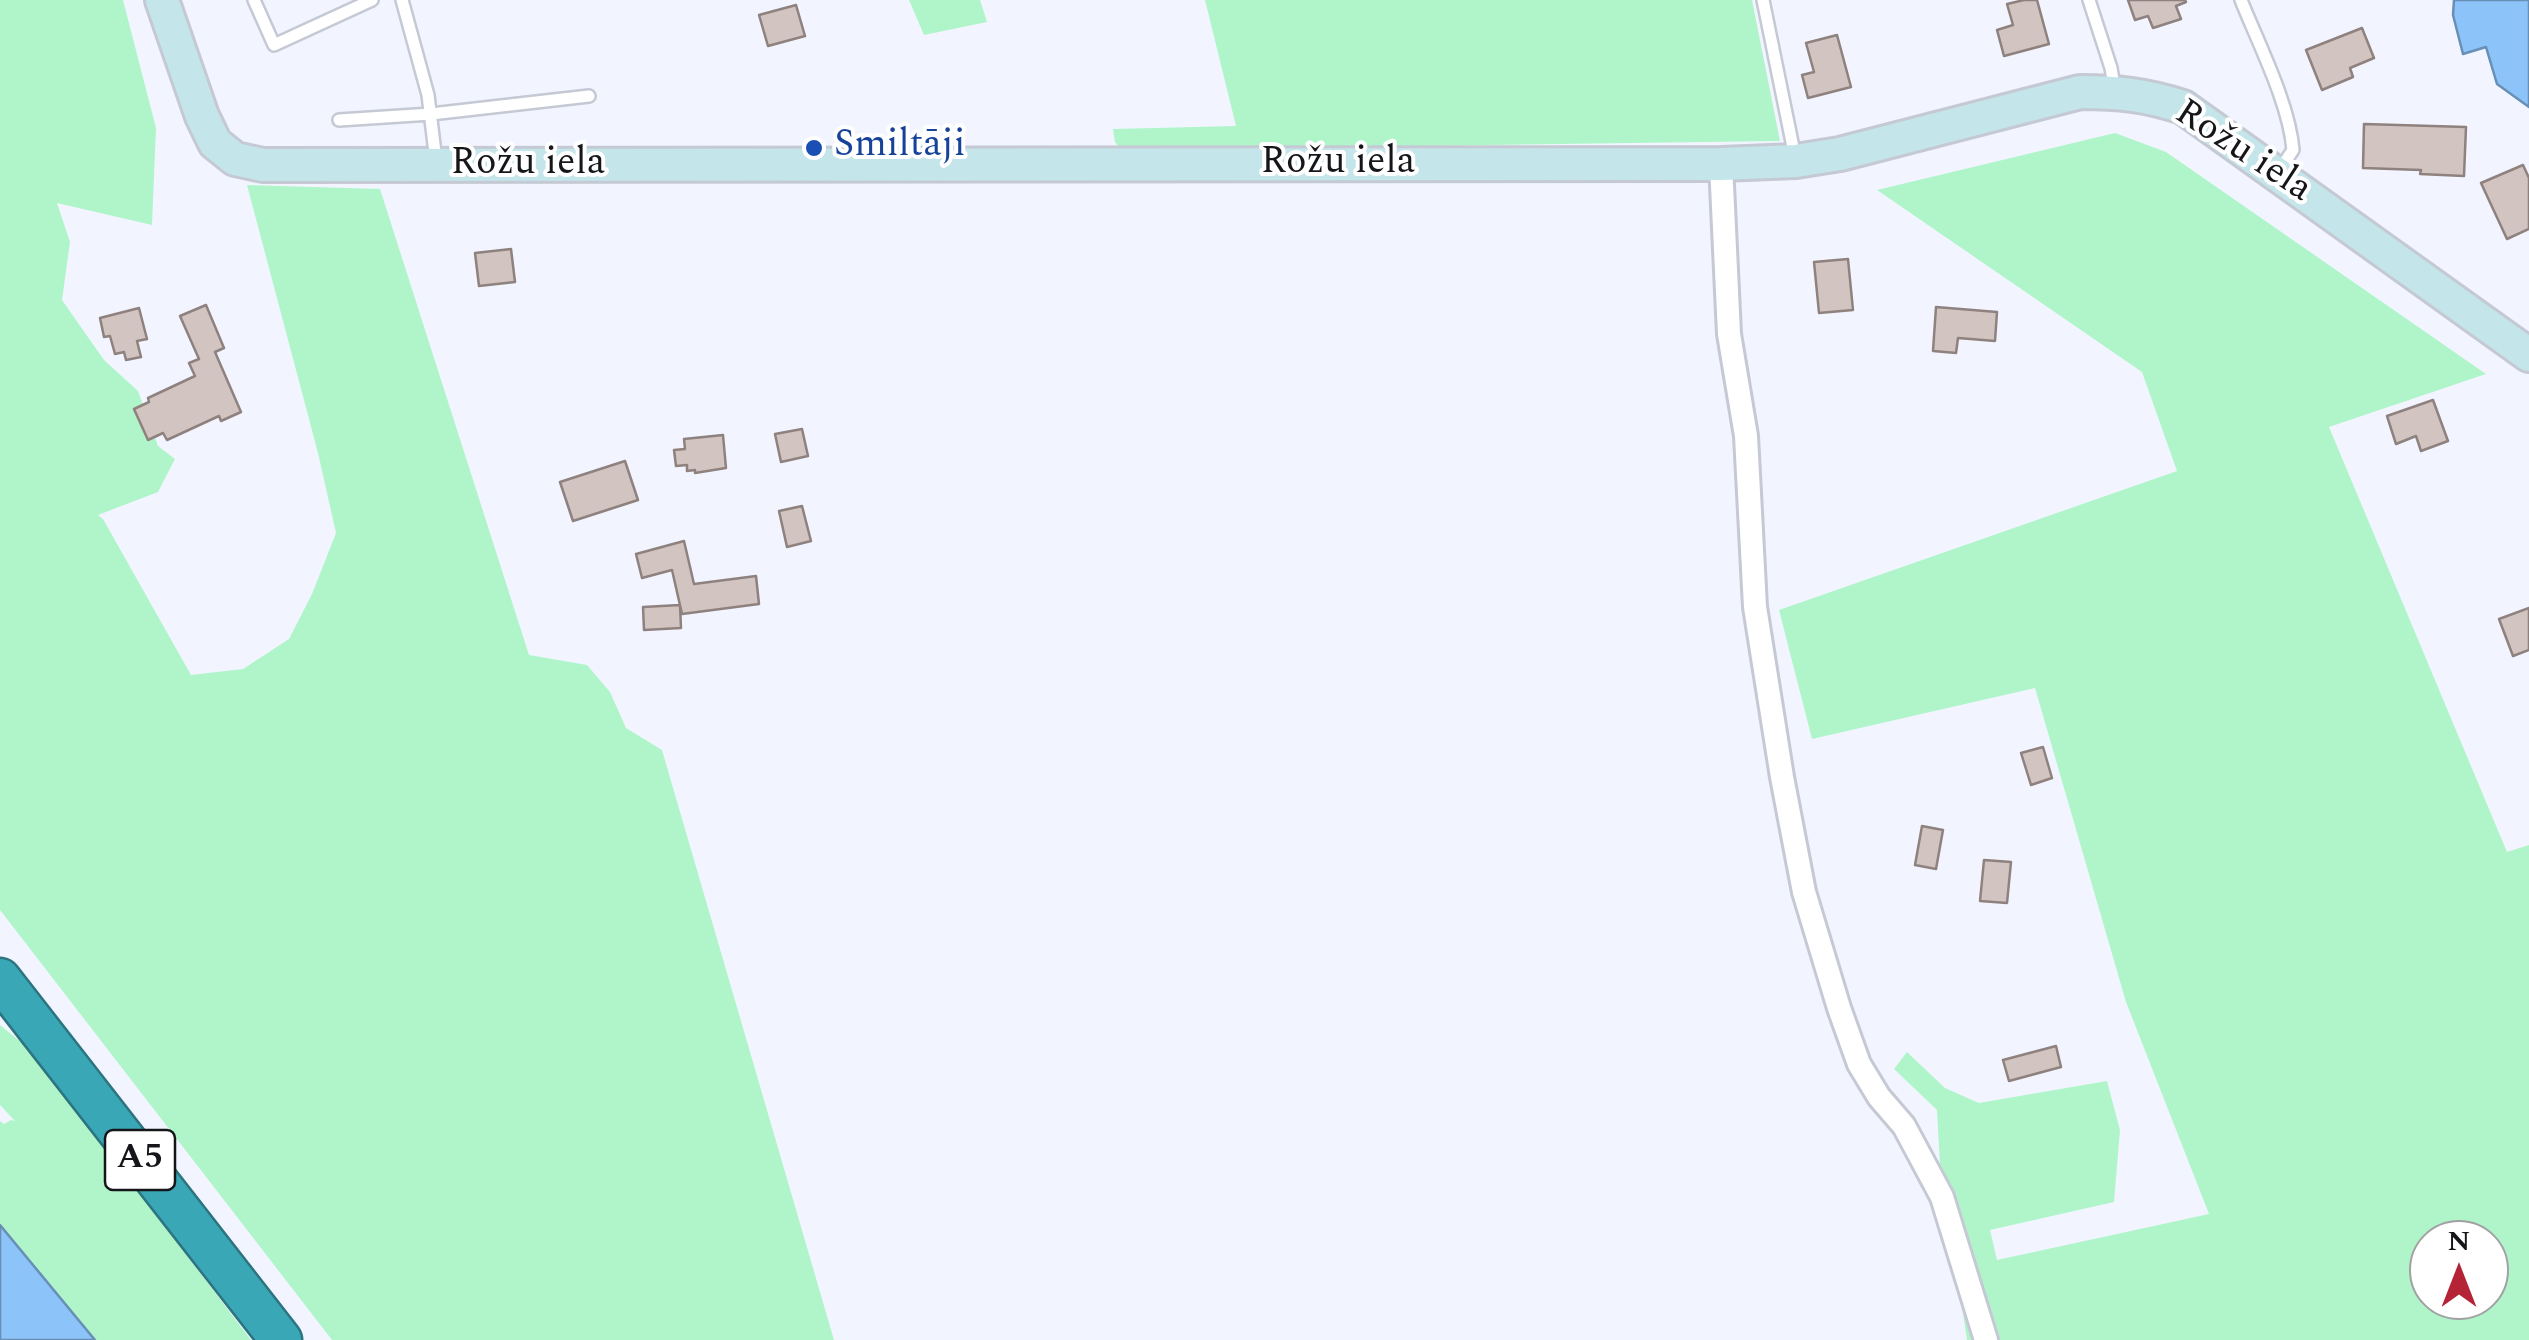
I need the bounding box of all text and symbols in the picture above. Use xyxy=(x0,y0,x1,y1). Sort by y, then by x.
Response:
street label: Rožu iela xyxy=(2165,92,2319,214)
place label: Smiltāji xyxy=(834,125,966,171)
marker: Smiltāji xyxy=(803,137,825,159)
street label: Rožu iela xyxy=(1261,142,1415,188)
street label: Rožu iela xyxy=(451,143,605,189)
road number: A5 xyxy=(105,1130,175,1190)
north arrow xyxy=(2409,1220,2509,1320)
text: N xyxy=(2448,1220,2470,1263)

